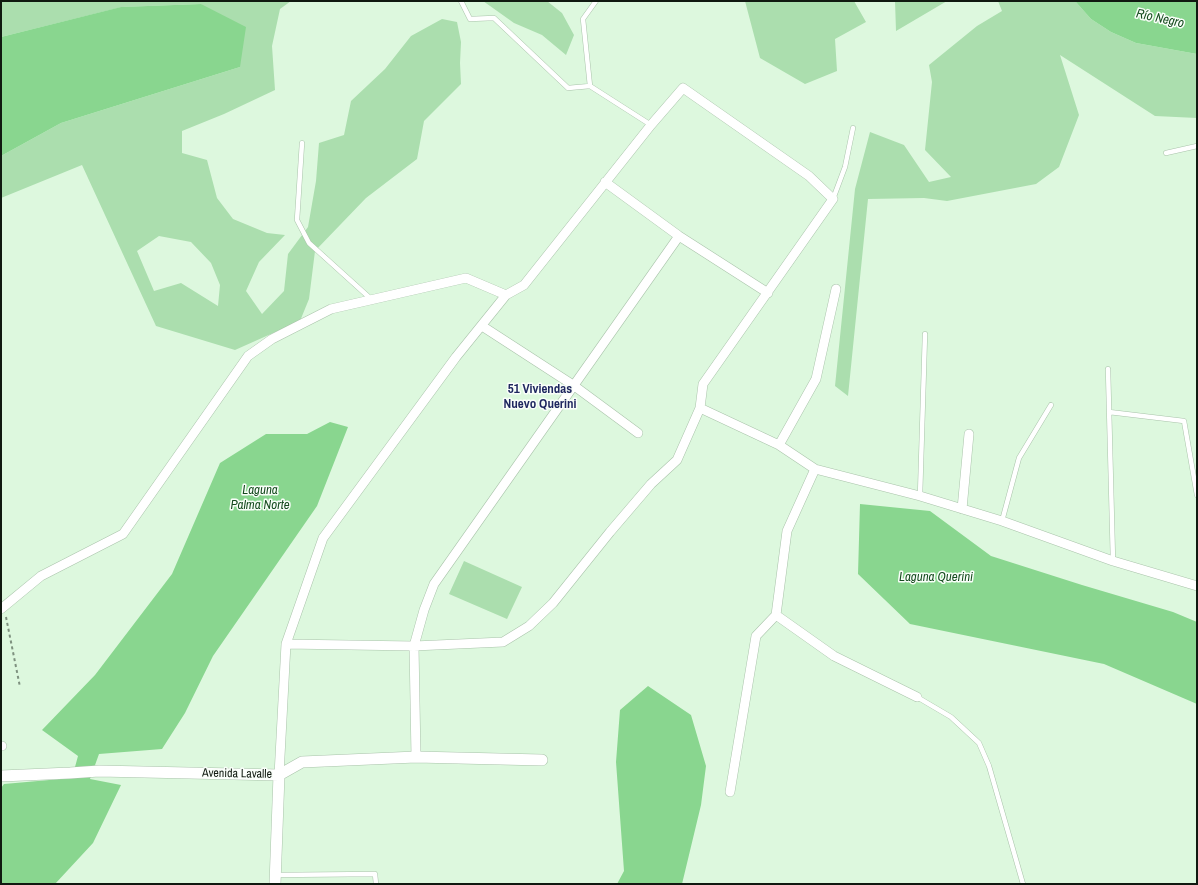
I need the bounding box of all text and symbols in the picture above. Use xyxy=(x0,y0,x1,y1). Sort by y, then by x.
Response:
water label: Río Negro xyxy=(1135,6,1185,32)
district label: 51 Viviendas Nuevo Querini xyxy=(504,382,576,413)
water label: Laguna Palma Norte xyxy=(230,483,290,514)
water label: Laguna Querini xyxy=(899,570,973,586)
street label: Avenida Lavalle xyxy=(202,766,272,782)

